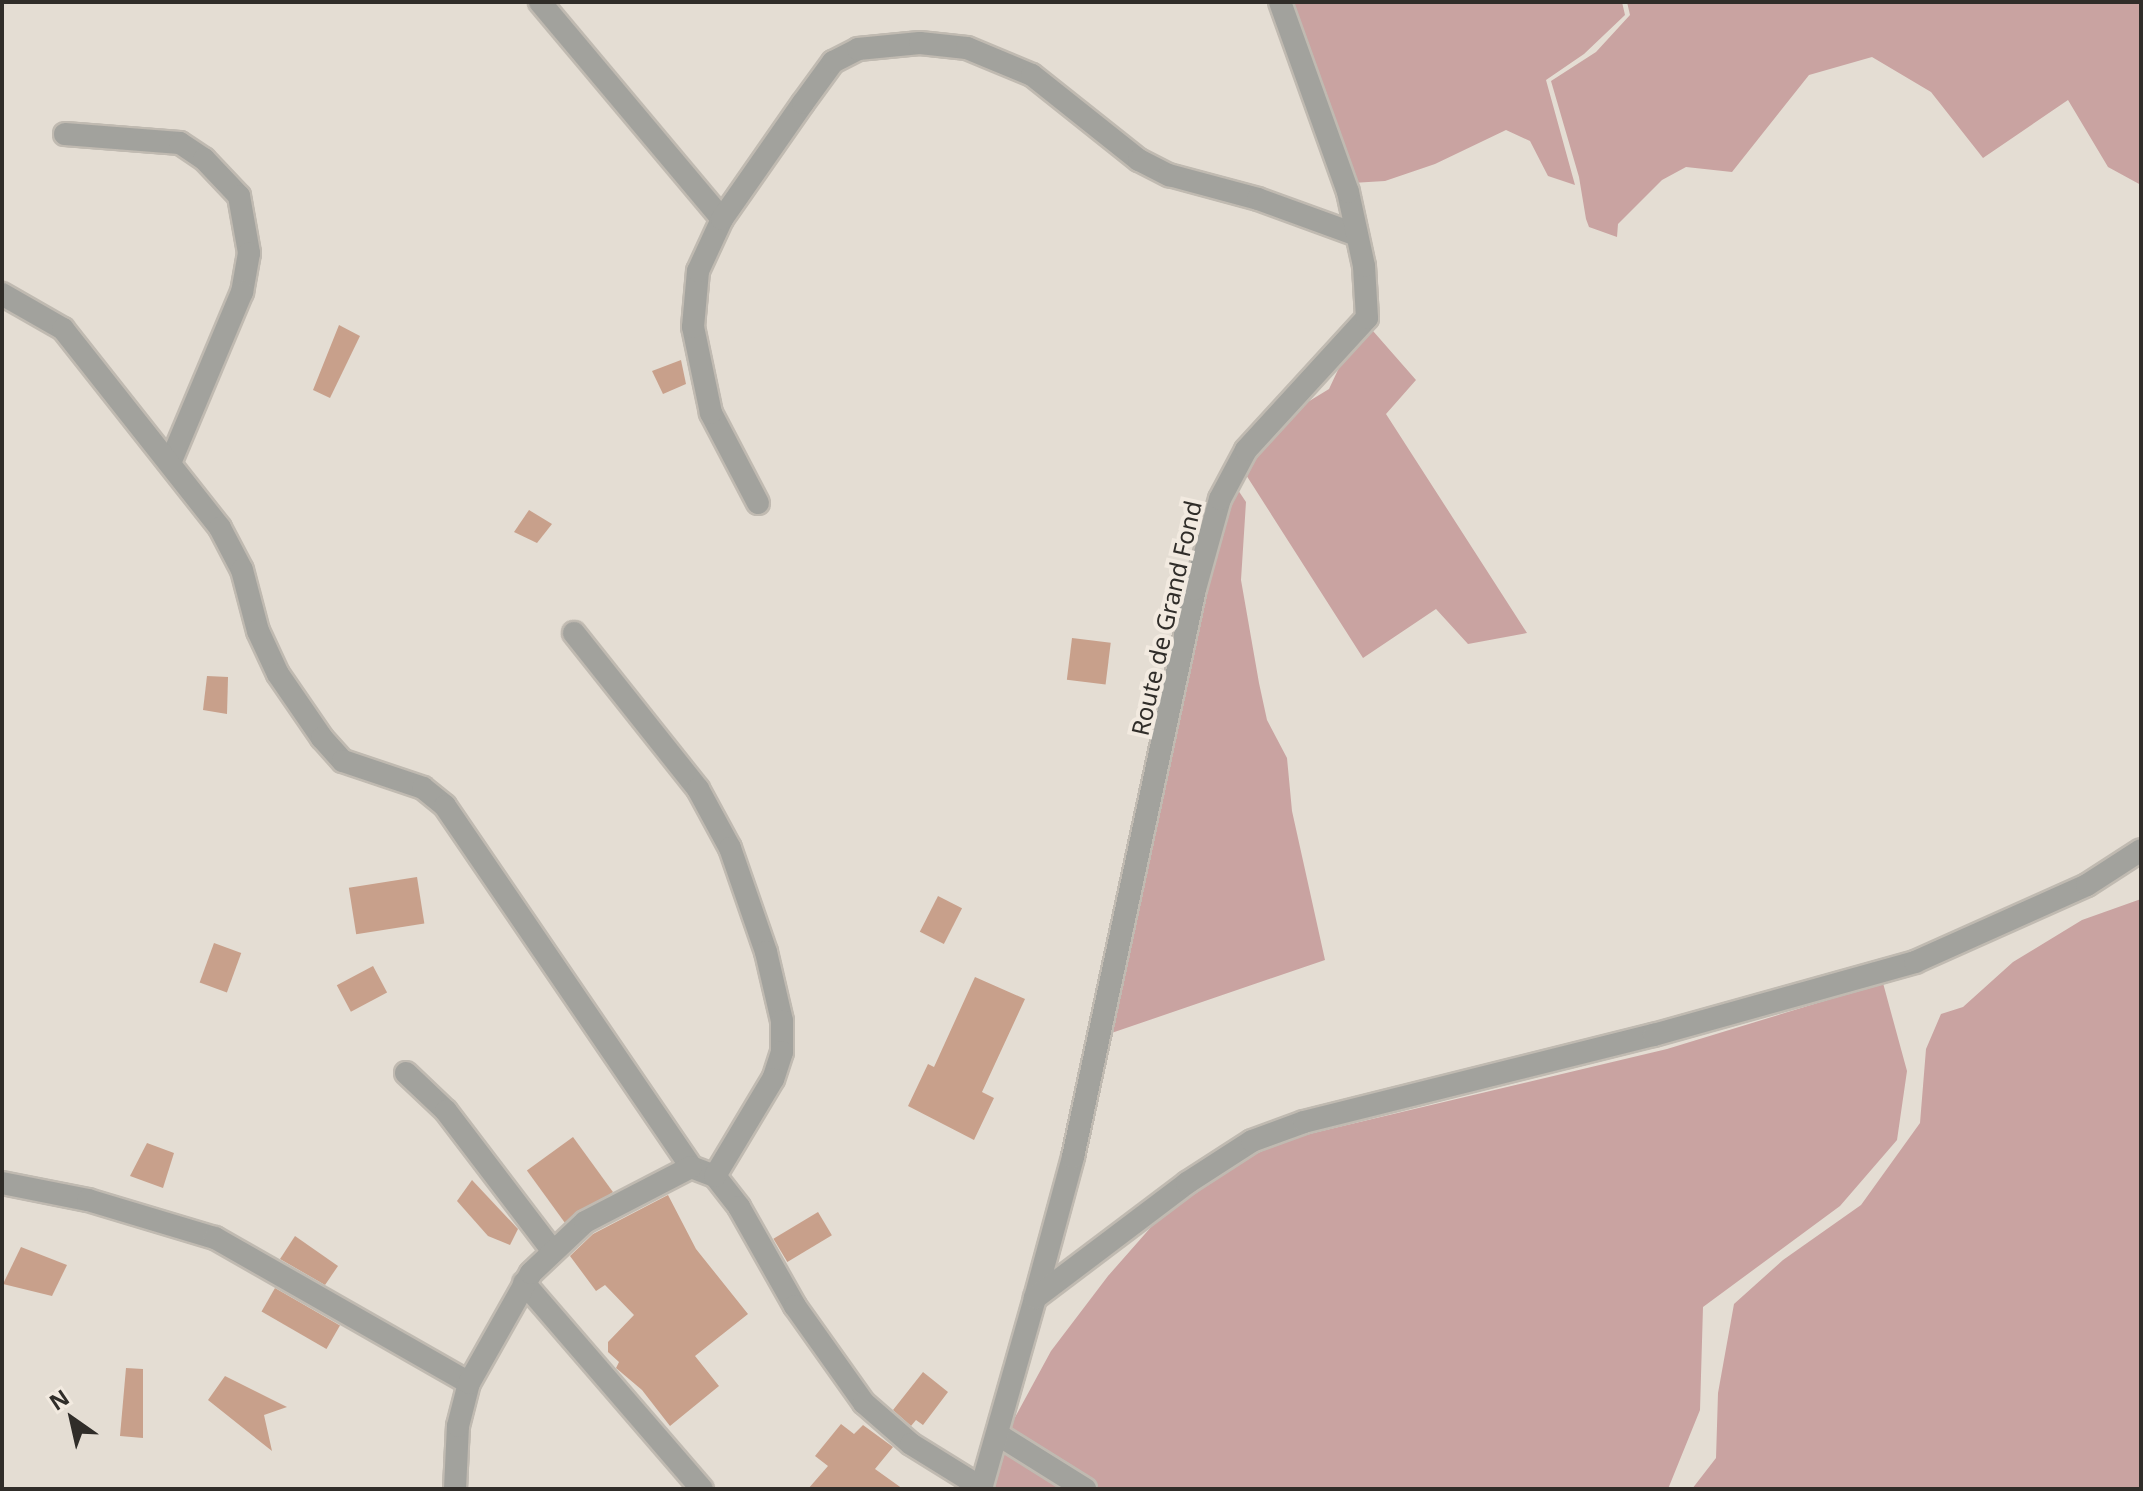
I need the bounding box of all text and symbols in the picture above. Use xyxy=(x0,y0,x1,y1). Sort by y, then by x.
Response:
street label: Route de Grand Fond xyxy=(1125,498,1207,738)
north arrow xyxy=(32,1379,112,1459)
text: N xyxy=(43,1382,74,1417)

